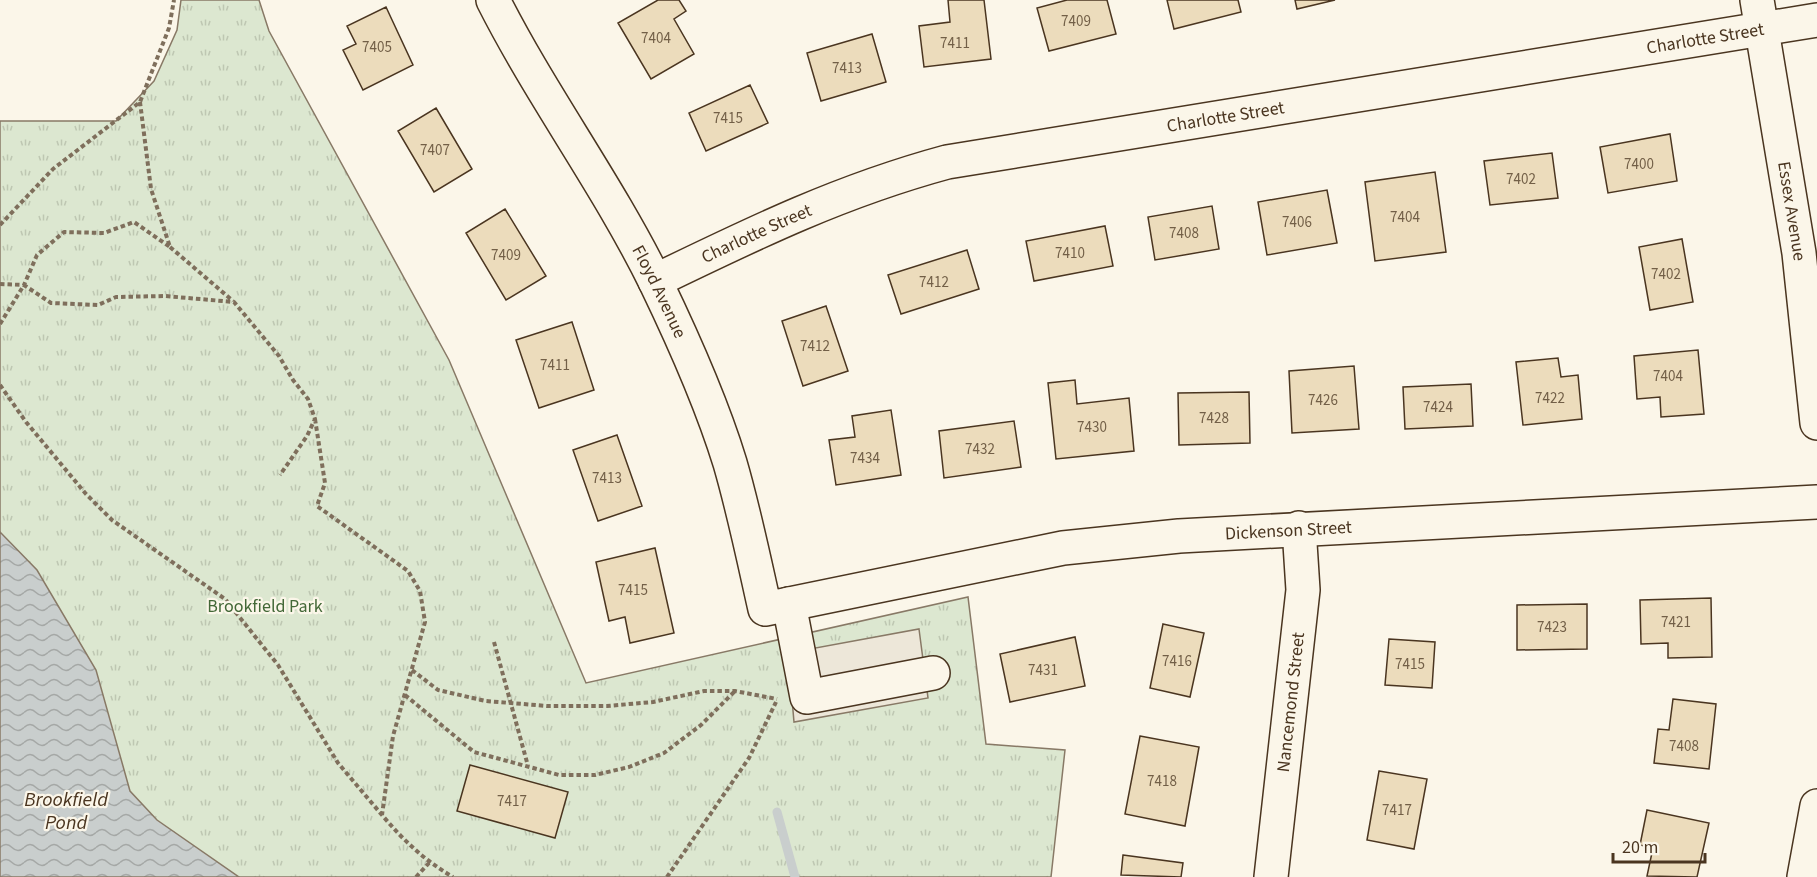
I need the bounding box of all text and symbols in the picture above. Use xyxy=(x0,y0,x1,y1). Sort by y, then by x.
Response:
house number: 7409 xyxy=(1061,11,1091,32)
street label: Charlotte Street xyxy=(1645,17,1766,61)
house number: 7404 xyxy=(641,28,671,49)
house number: 7411 xyxy=(940,33,970,54)
house number: 7405 xyxy=(362,37,392,58)
house number: 7413 xyxy=(832,58,862,79)
street label: Charlotte Street xyxy=(1165,95,1286,139)
house number: 7415 xyxy=(713,108,743,129)
house number: 7407 xyxy=(420,140,450,161)
house number: 7400 xyxy=(1624,154,1654,175)
street label: Essex Avenue xyxy=(1771,160,1812,262)
house number: 7402 xyxy=(1506,169,1536,190)
street label: Charlotte Street xyxy=(697,198,816,270)
house number: 7404 xyxy=(1390,207,1420,228)
house number: 7406 xyxy=(1282,212,1312,233)
house number: 7408 xyxy=(1169,223,1199,244)
street label: Floyd Avenue xyxy=(626,241,692,342)
house number: 7410 xyxy=(1055,243,1085,264)
house number: 7409 xyxy=(491,245,521,266)
house number: 7402 xyxy=(1651,264,1681,285)
house number: 7412 xyxy=(919,272,949,293)
house number: 7412 xyxy=(800,336,830,357)
house number: 7411 xyxy=(540,355,570,376)
house number: 7404 xyxy=(1653,366,1683,387)
house number: 7422 xyxy=(1535,388,1565,409)
house number: 7426 xyxy=(1308,390,1338,411)
house number: 7424 xyxy=(1423,397,1453,418)
house number: 7428 xyxy=(1199,408,1229,429)
house number: 7430 xyxy=(1077,417,1107,438)
house number: 7432 xyxy=(965,439,995,460)
house number: 7434 xyxy=(850,448,880,469)
house number: 7413 xyxy=(592,468,622,489)
street label: Dickenson Street xyxy=(1224,515,1353,547)
house number: 7415 xyxy=(618,580,648,601)
park label: Brookfield Park xyxy=(207,594,323,619)
house number: 7421 xyxy=(1661,612,1691,633)
house number: 7423 xyxy=(1537,617,1567,638)
street label: Nancemond Street xyxy=(1271,631,1311,773)
house number: 7416 xyxy=(1162,651,1192,672)
house number: 7415 xyxy=(1395,654,1425,675)
house number: 7431 xyxy=(1028,660,1058,681)
house number: 7408 xyxy=(1669,736,1699,757)
house number: 7418 xyxy=(1147,771,1177,792)
water label: Brookfield Pond xyxy=(24,786,109,837)
house number: 7417 xyxy=(497,791,527,812)
house number: 7417 xyxy=(1382,800,1412,821)
scale bar xyxy=(1613,826,1704,864)
text: 20 m xyxy=(1622,835,1658,860)

